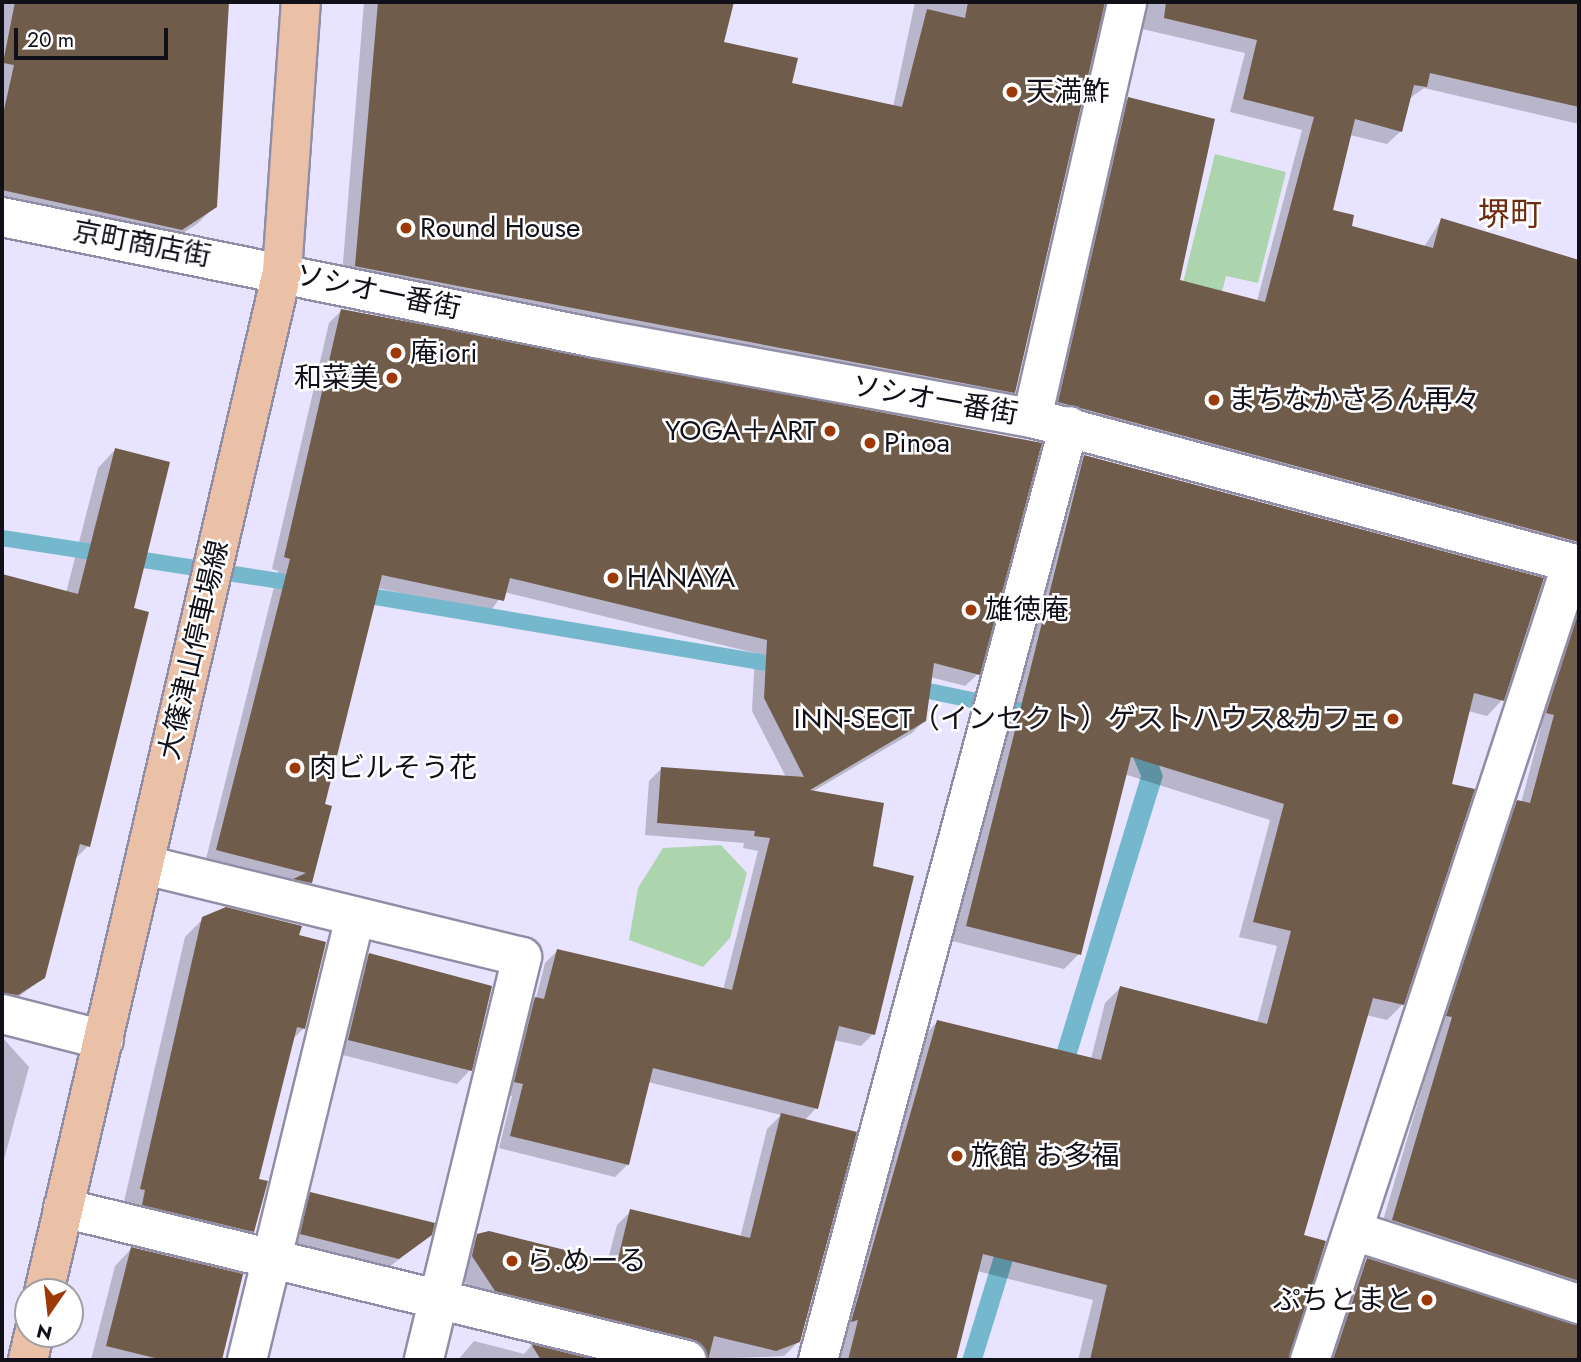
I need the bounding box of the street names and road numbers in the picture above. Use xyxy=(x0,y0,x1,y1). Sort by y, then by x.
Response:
street label: 京町商店街 xyxy=(70,214,214,274)
street label: ソシオ一番街 xyxy=(292,258,464,326)
street label: ソシオ一番街 xyxy=(849,369,1021,431)
street label: 大篠津山停車場線 xyxy=(152,537,236,763)

